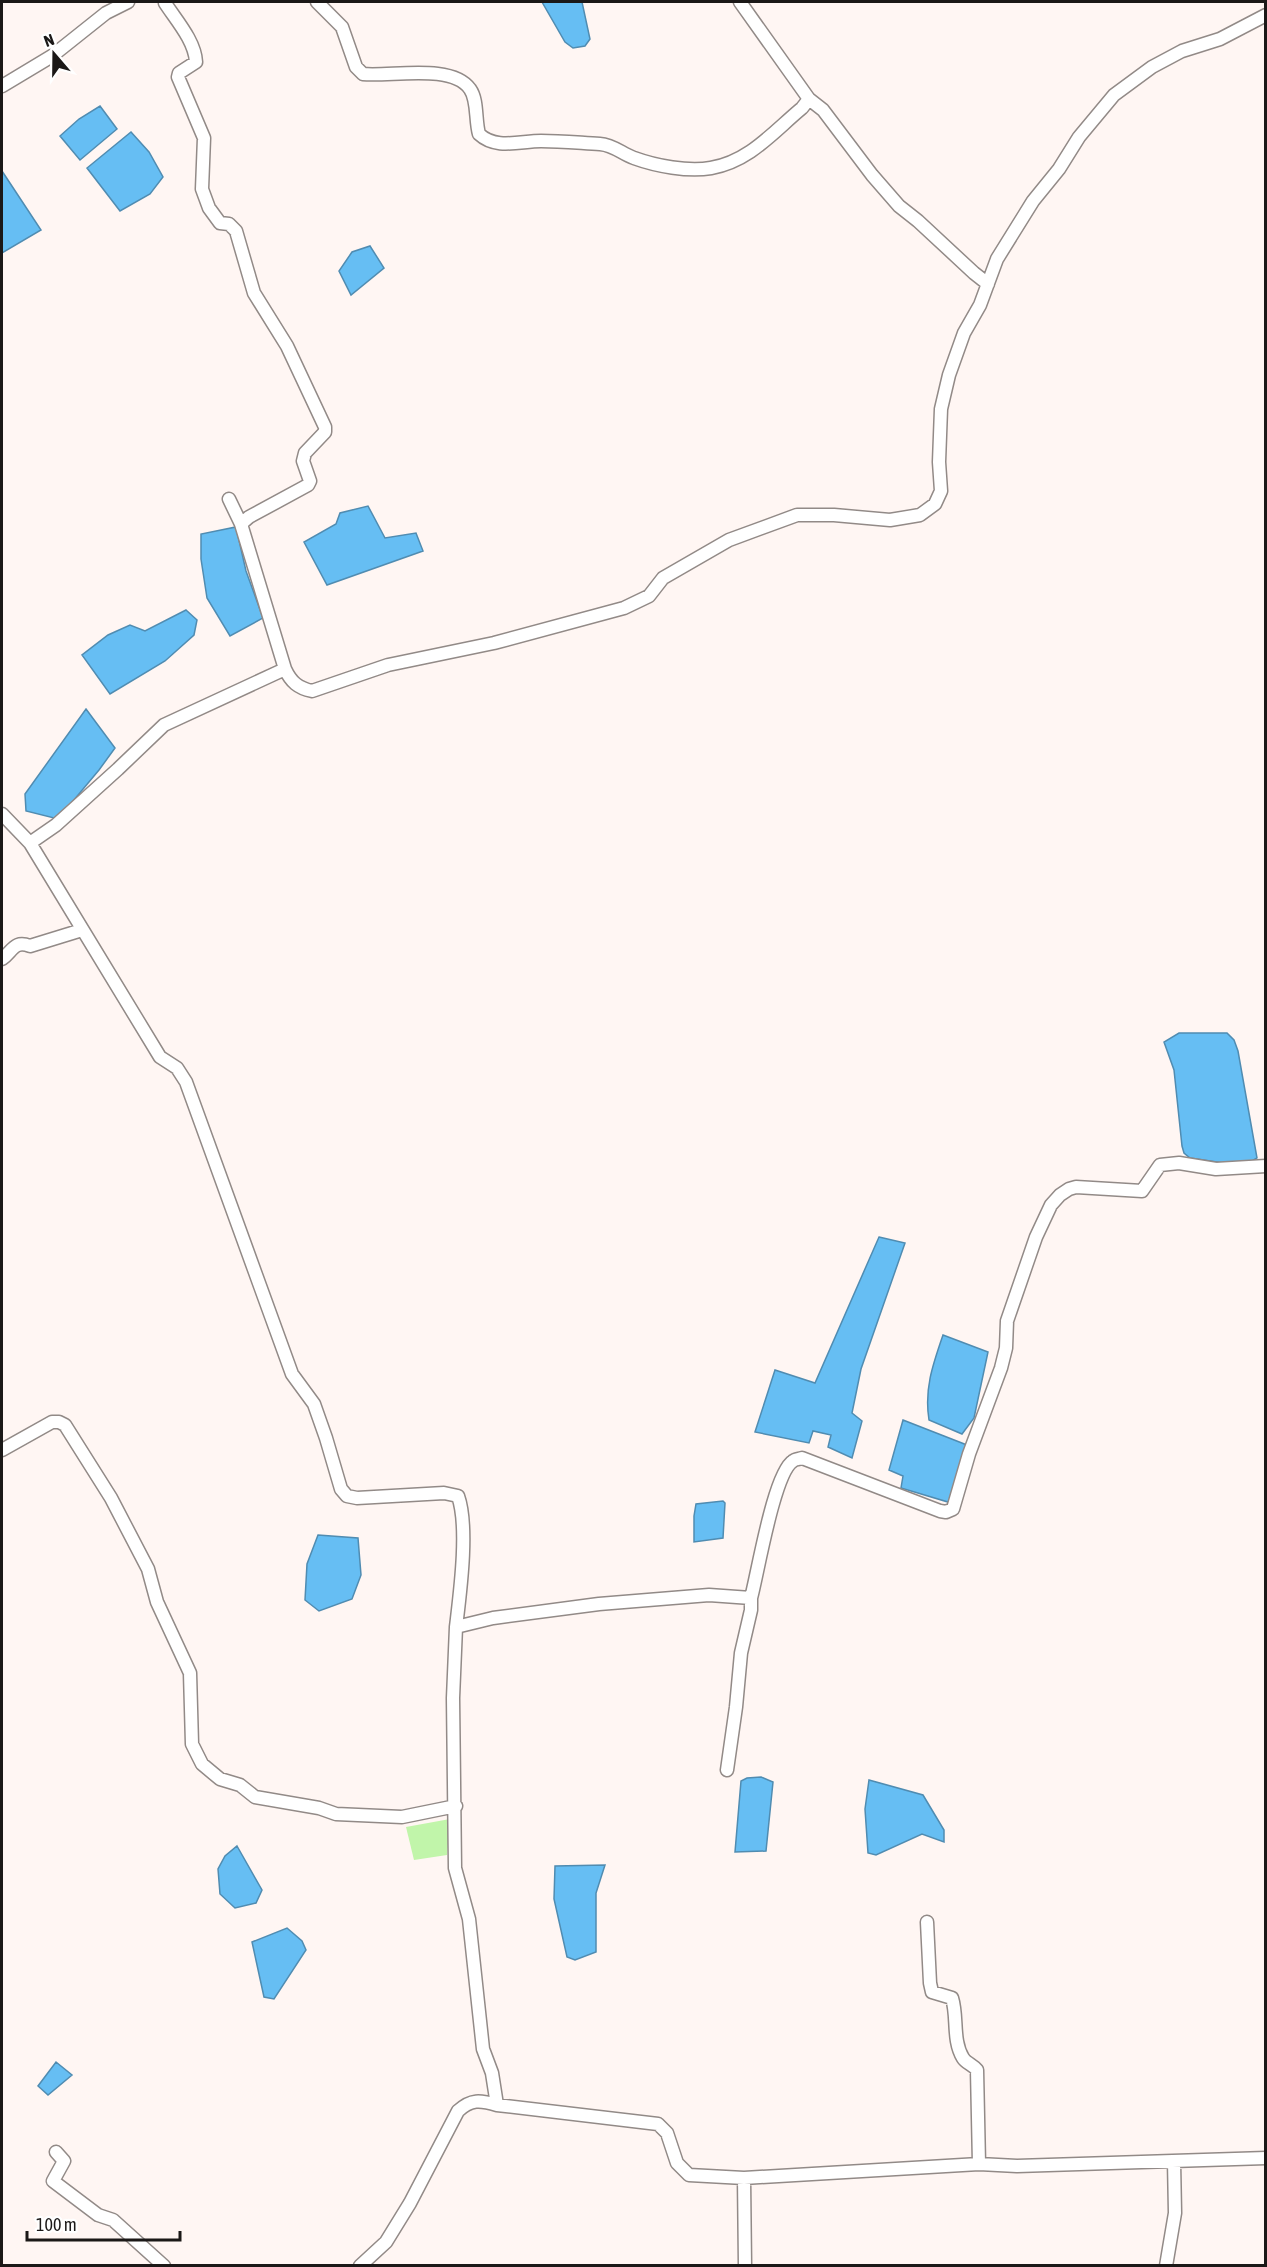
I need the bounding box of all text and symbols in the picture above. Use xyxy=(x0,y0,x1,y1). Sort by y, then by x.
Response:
north arrow xyxy=(24,24,84,84)
text: N xyxy=(41,30,56,50)
scale bar xyxy=(27,2204,180,2242)
text: 100 m xyxy=(36,2214,77,2235)

